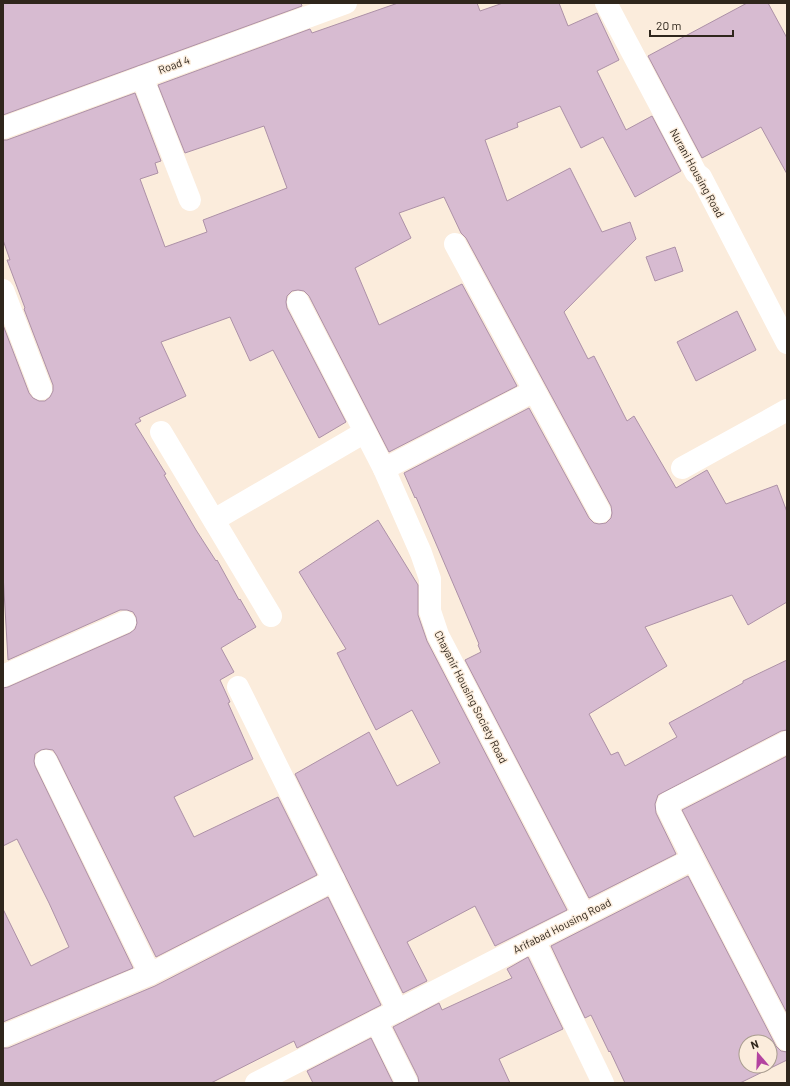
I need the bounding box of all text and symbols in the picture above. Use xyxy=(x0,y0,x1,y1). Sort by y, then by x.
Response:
scale bar xyxy=(650,12,733,38)
text: 20 m xyxy=(656,18,682,32)
street label: Road 4 xyxy=(156,53,191,76)
street label: Nurani Housing Road xyxy=(668,126,727,219)
street label: Chayanir Housing Society Road xyxy=(432,628,511,765)
street label: Arifabad Housing Road xyxy=(511,895,613,956)
north arrow xyxy=(738,1034,778,1074)
text: N xyxy=(749,1037,760,1051)

